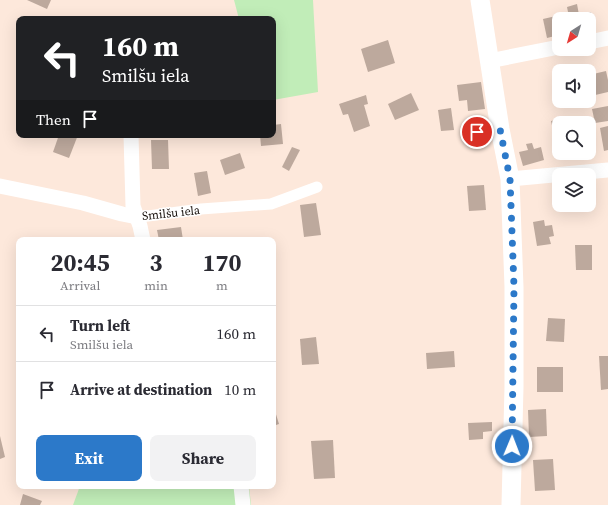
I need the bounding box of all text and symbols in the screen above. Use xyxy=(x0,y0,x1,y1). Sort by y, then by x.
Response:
north arrow xyxy=(552,12,596,56)
map controls xyxy=(552,12,596,212)
text: 160 m xyxy=(102,27,179,65)
icon: left xyxy=(36,32,88,84)
text: Smilšu iela xyxy=(102,63,189,88)
button: sound xyxy=(552,64,596,108)
icon: arrive xyxy=(79,108,101,130)
text: Then xyxy=(36,109,71,130)
pin xyxy=(460,115,494,149)
button: search xyxy=(552,116,596,160)
icon: arrive xyxy=(466,121,488,143)
button: layers xyxy=(552,168,596,212)
street label: Smilšu iela xyxy=(141,202,202,224)
text: 20:45 xyxy=(51,246,110,279)
text: 3 xyxy=(150,246,163,279)
text: 170 xyxy=(202,246,241,279)
text: Arrival xyxy=(60,277,100,294)
text: min xyxy=(144,277,168,294)
text: m xyxy=(216,277,228,294)
text: Turn left xyxy=(70,315,130,336)
icon: left xyxy=(36,323,58,345)
text: 160 m xyxy=(216,323,256,344)
text: Smilšu iela xyxy=(70,336,133,353)
icon: arrive xyxy=(36,379,58,401)
text: Arrive at destination xyxy=(70,379,212,400)
text: 10 m xyxy=(224,379,256,400)
position arrow xyxy=(491,425,533,467)
button: Exit xyxy=(36,435,142,481)
button: Share xyxy=(150,435,256,481)

